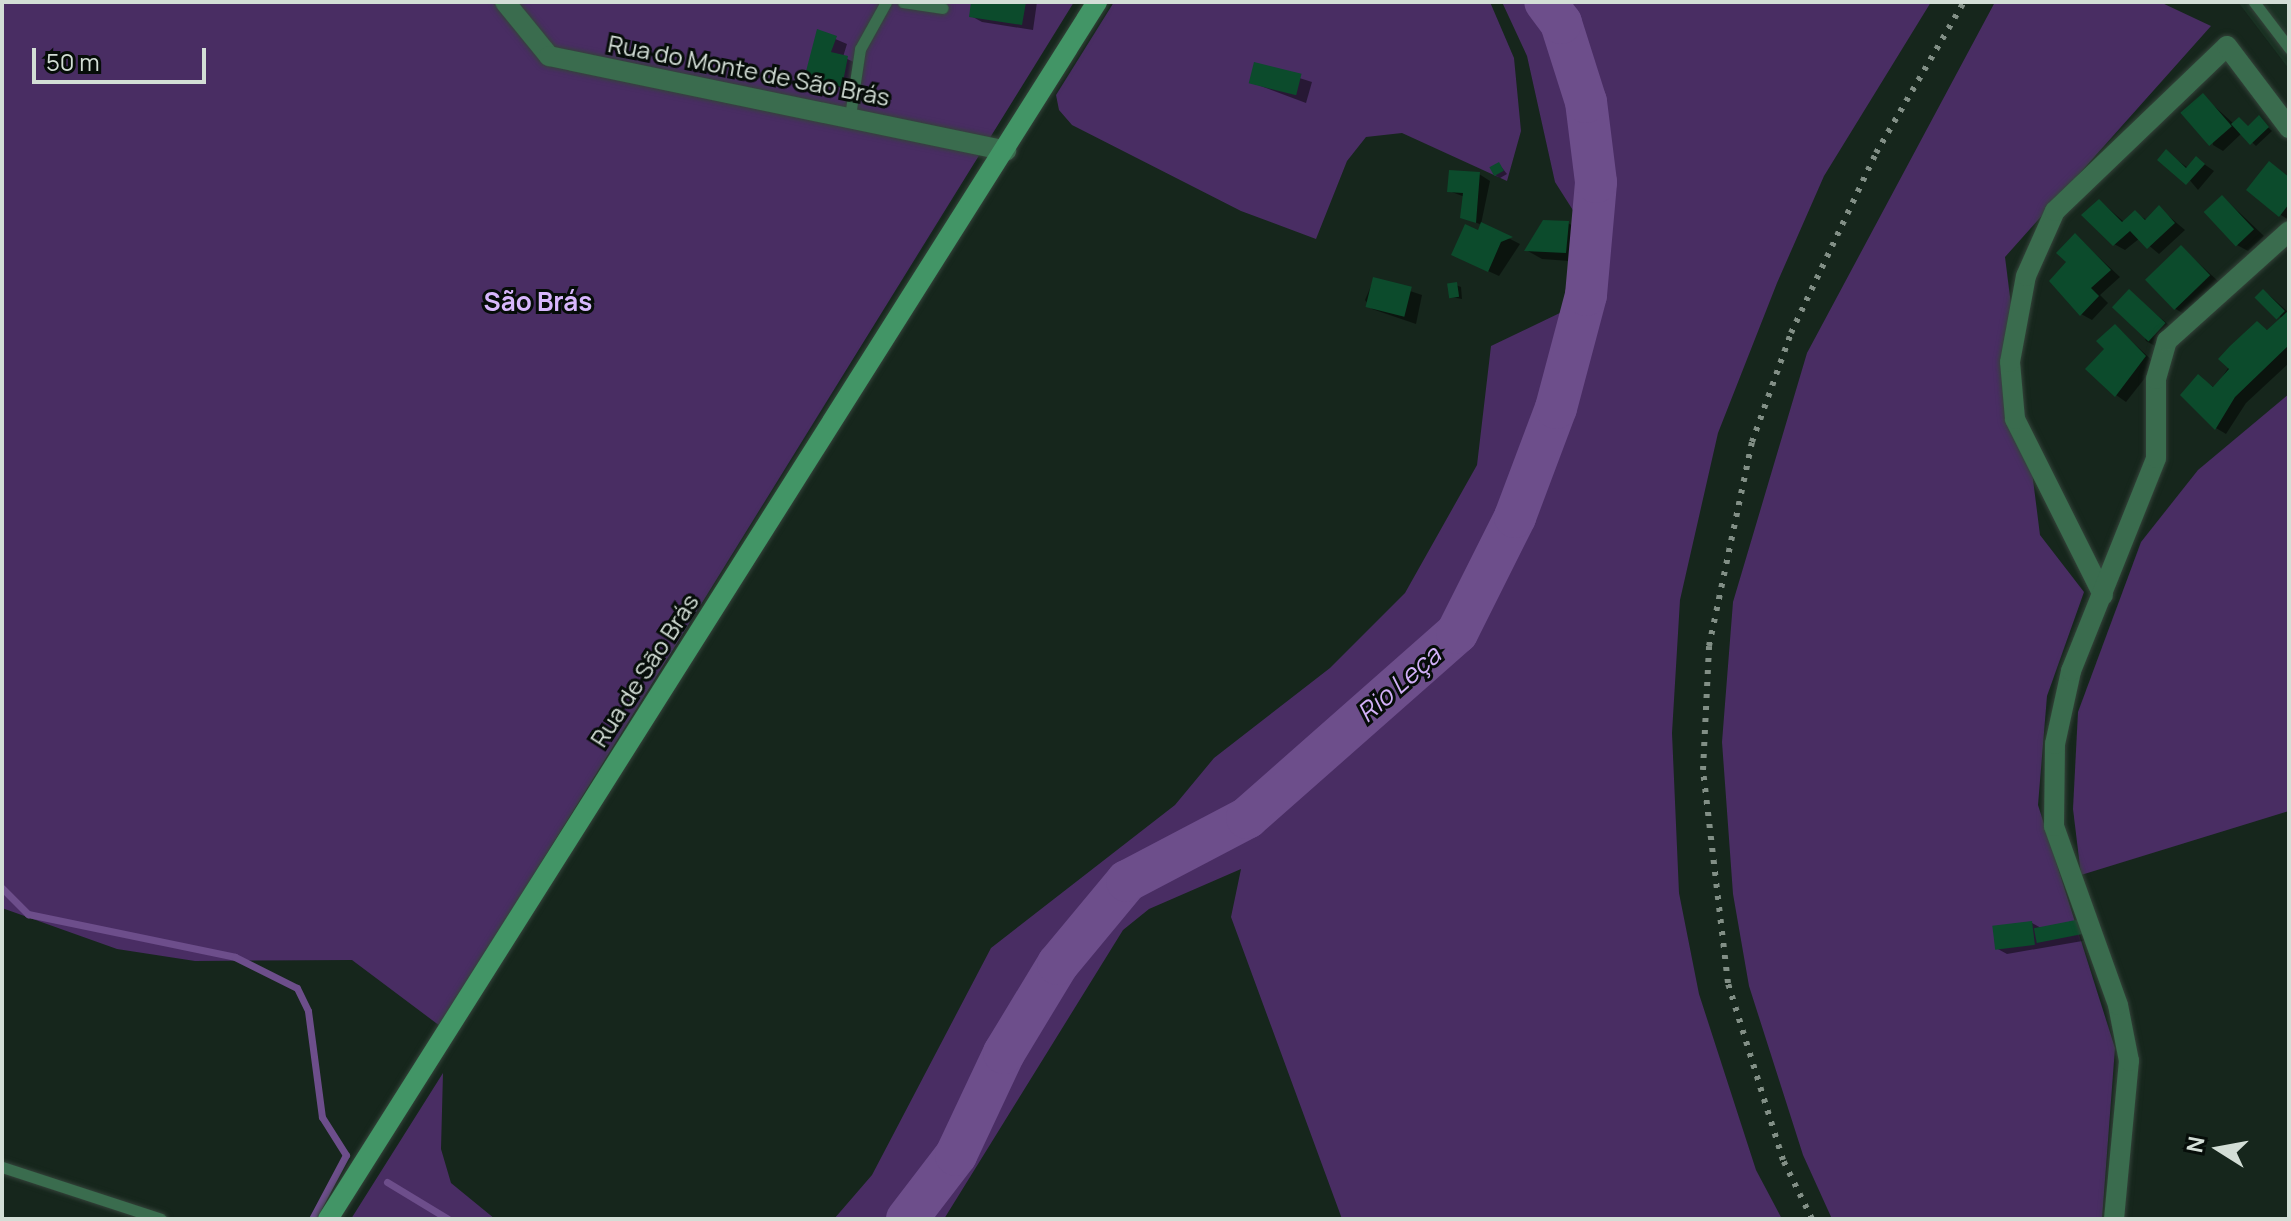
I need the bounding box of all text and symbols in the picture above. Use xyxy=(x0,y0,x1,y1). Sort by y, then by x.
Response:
street label: Rua do Monte de São Brás xyxy=(606,29,892,111)
scale bar xyxy=(36,32,210,82)
text: 50 m xyxy=(46,45,100,78)
district label: São Brás xyxy=(484,286,592,318)
street label: Rua de São Brás xyxy=(584,588,704,752)
water label: Rio Leça xyxy=(1351,639,1447,729)
north arrow xyxy=(2179,1109,2259,1189)
text: N xyxy=(2179,1134,2212,1155)

